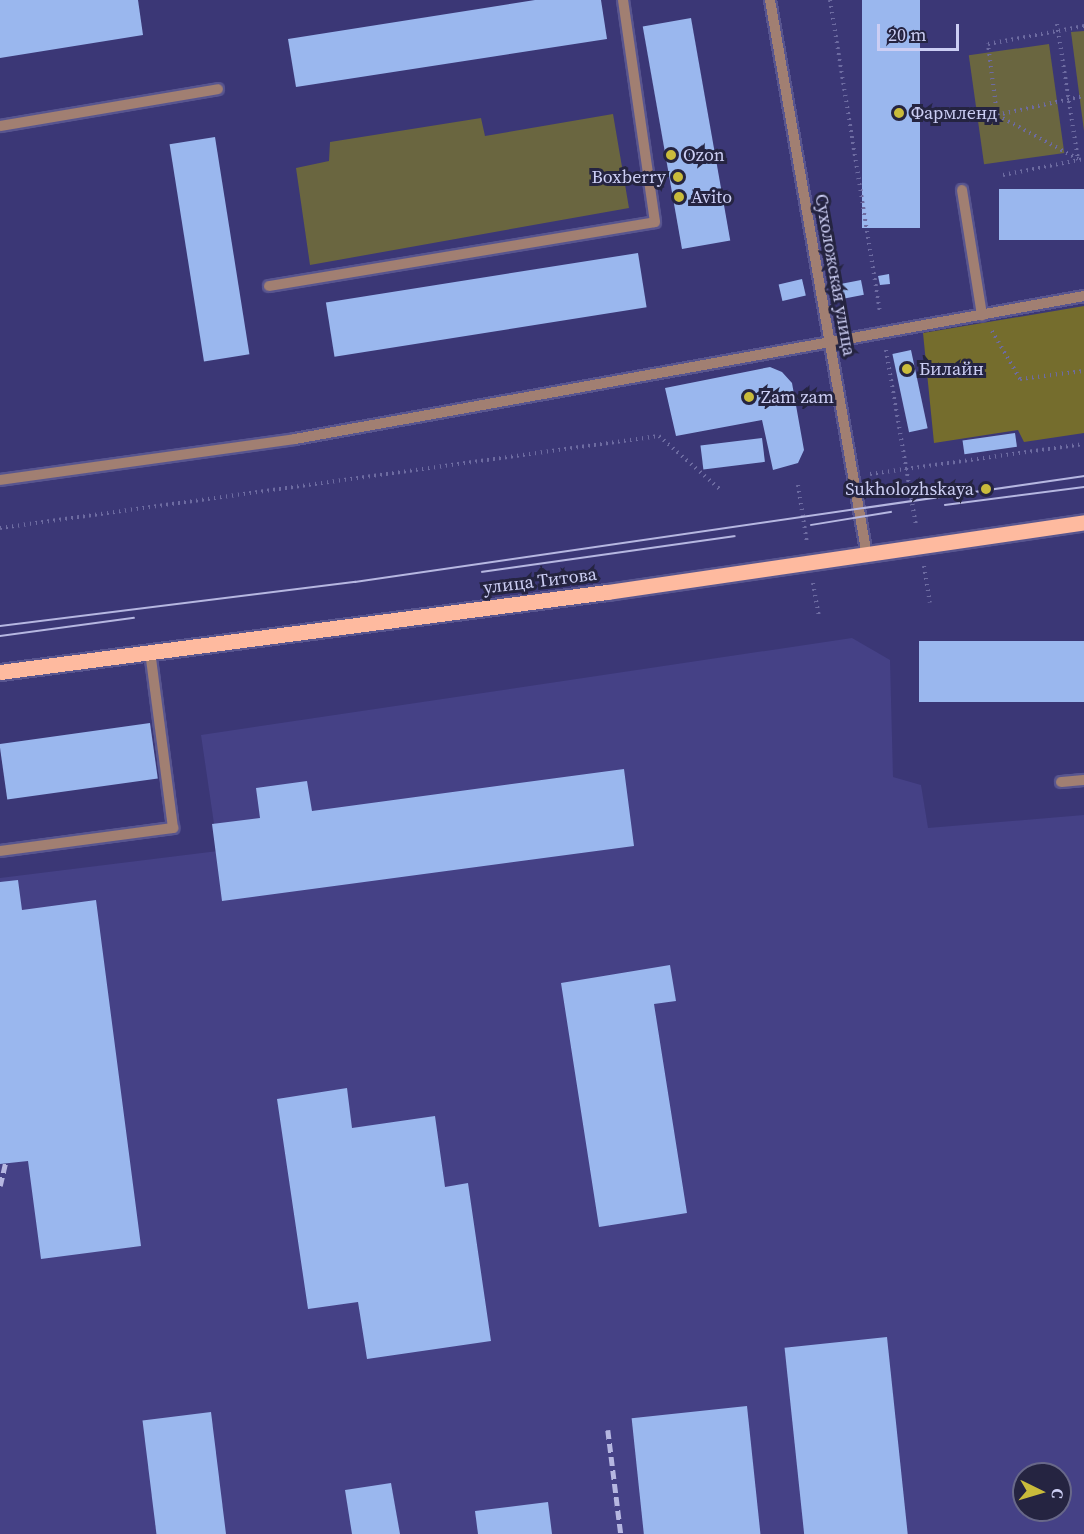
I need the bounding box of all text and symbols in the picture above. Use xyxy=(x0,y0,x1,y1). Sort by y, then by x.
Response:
scale bar xyxy=(880,12,962,50)
text: 20 m xyxy=(888,22,926,47)
place label: Фармленд xyxy=(911,102,997,124)
marker: Фармленд xyxy=(892,106,906,120)
place label: Ozon xyxy=(683,144,725,166)
marker: Ozon xyxy=(664,148,678,162)
place label: Boxberry xyxy=(591,166,666,188)
marker: Boxberry xyxy=(671,170,685,184)
place label: Avito xyxy=(691,186,732,208)
marker: Avito xyxy=(672,190,686,204)
street label: Сухоложская улица xyxy=(810,192,860,358)
place label: Билайн xyxy=(919,358,984,380)
marker: Билайн xyxy=(900,362,914,376)
place label: Zam zam xyxy=(761,386,834,408)
marker: Zam zam xyxy=(742,390,756,404)
place label: Sukholozhskaya xyxy=(845,478,974,500)
marker: Sukholozhskaya xyxy=(979,482,993,496)
street label: улица Титова xyxy=(482,563,598,599)
north arrow xyxy=(1012,1462,1072,1522)
text: С xyxy=(1047,1487,1069,1499)

